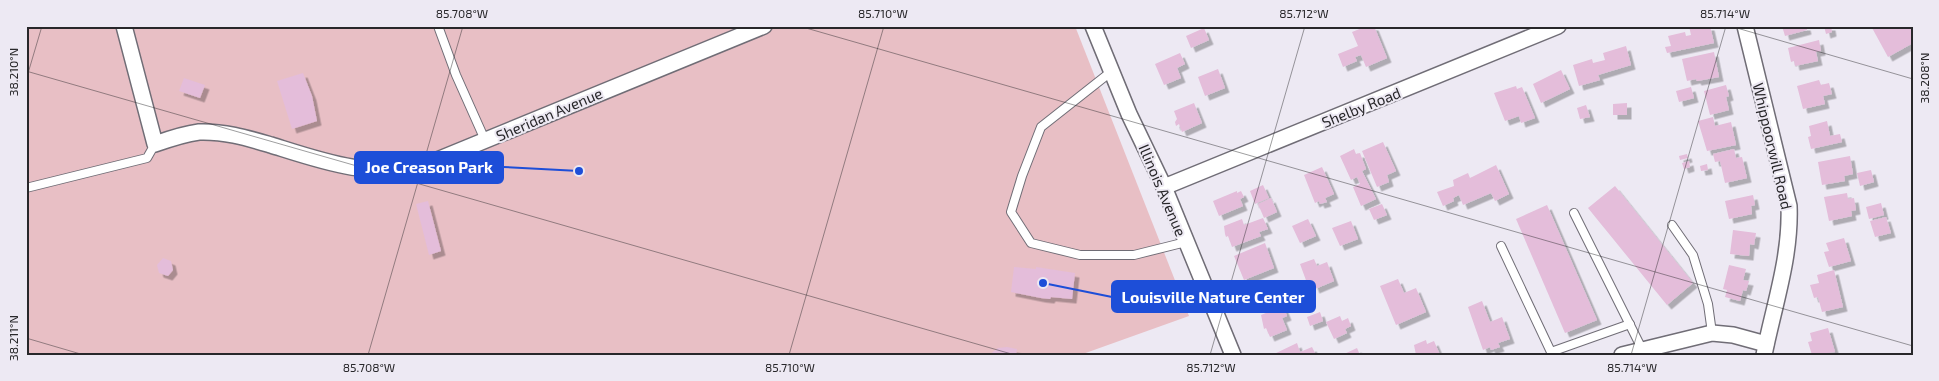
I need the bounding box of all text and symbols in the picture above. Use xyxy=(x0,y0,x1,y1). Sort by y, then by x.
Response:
text: 85.708°W xyxy=(436,6,488,20)
text: 85.710°W xyxy=(858,6,908,20)
text: 85.712°W xyxy=(1279,6,1329,20)
text: 85.714°W xyxy=(1700,6,1750,20)
text: 38.210°N xyxy=(6,48,20,96)
text: 38.208°N xyxy=(1917,53,1931,103)
street label: Whippoorwill Road xyxy=(1750,81,1796,211)
street label: Sheridan Avenue xyxy=(493,83,605,145)
street label: Shelby Road xyxy=(1319,83,1403,131)
street label: Illinois Avenue xyxy=(1135,141,1191,239)
callout: Joe Creason Park xyxy=(355,152,503,183)
text: Joe Creason Park xyxy=(365,157,493,176)
callout: Louisville Nature Center xyxy=(1112,281,1315,312)
text: Louisville Nature Center xyxy=(1121,287,1305,306)
text: 38.211°N xyxy=(6,315,20,361)
text: 85.708°W xyxy=(343,360,395,374)
text: 85.710°W xyxy=(765,360,815,374)
text: 85.712°W xyxy=(1186,360,1236,374)
text: 85.714°W xyxy=(1607,360,1657,374)

